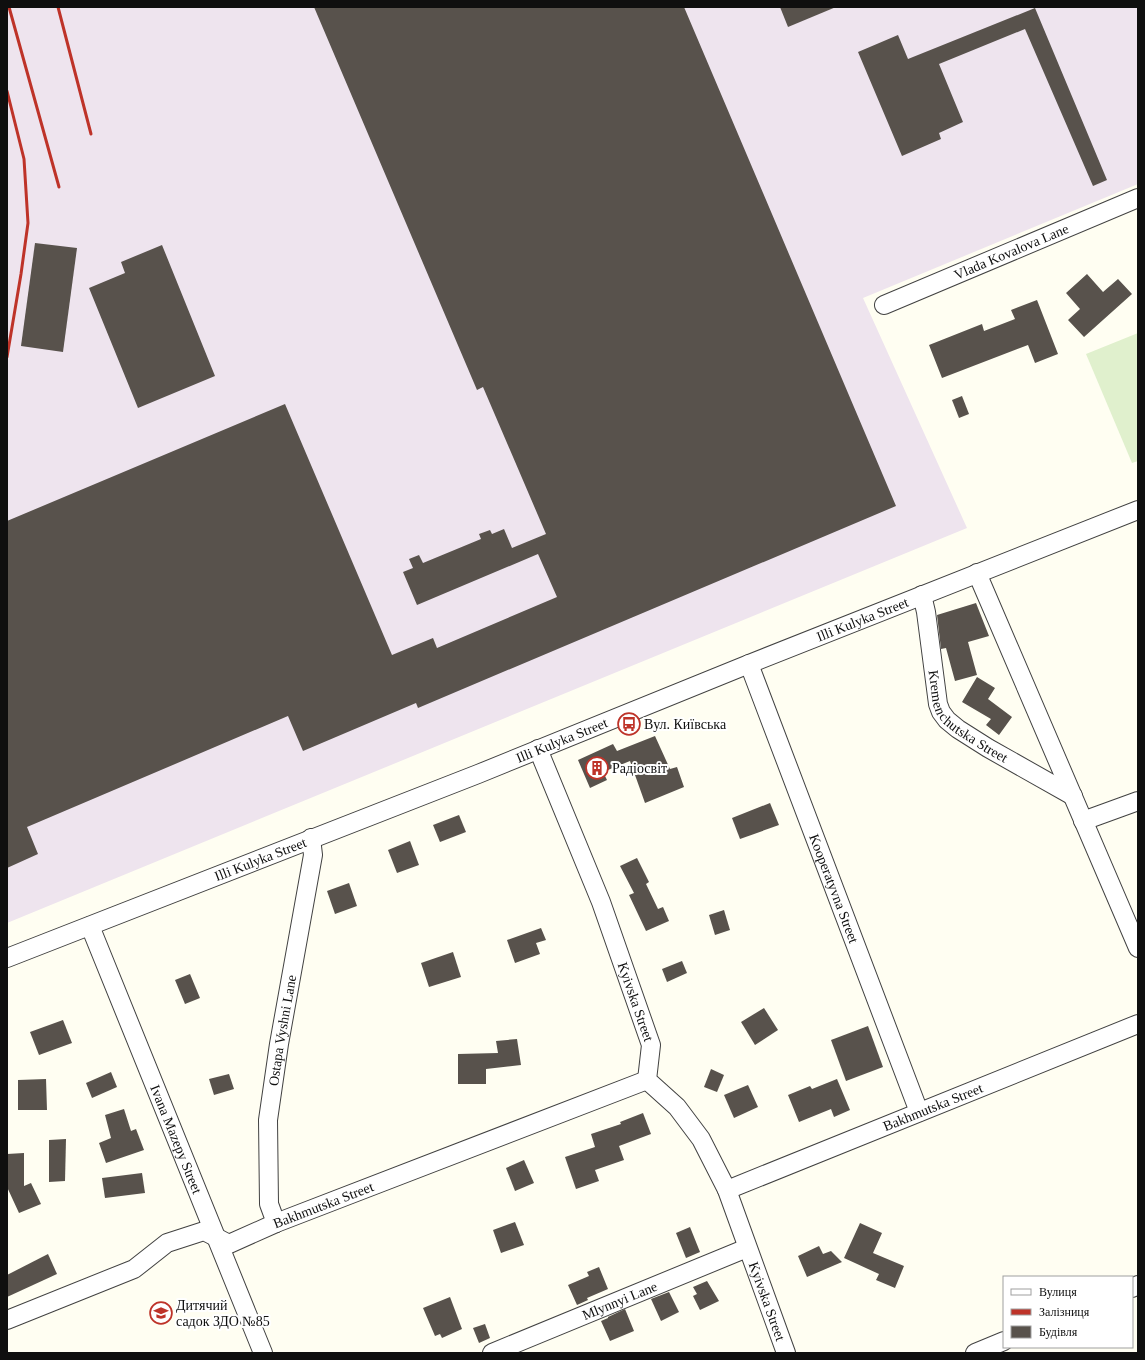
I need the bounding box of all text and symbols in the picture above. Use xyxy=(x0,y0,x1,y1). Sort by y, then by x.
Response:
street label: Vlada Kovalova Lane xyxy=(952,221,1071,282)
street label: Illi Kulyka Street xyxy=(814,594,910,644)
street label: Kremenchutska Street xyxy=(926,669,1011,765)
bus stop icon: Вул. Київська xyxy=(616,711,642,737)
street label: Illi Kulyka Street xyxy=(514,715,610,765)
place label: Вул. Київська xyxy=(644,717,727,732)
building icon: Радіосвіт xyxy=(584,755,610,781)
place label: Радіосвіт xyxy=(612,761,667,776)
street label: Kooperatyvna Street xyxy=(807,832,862,945)
street label: Illi Kulyka Street xyxy=(212,834,308,884)
street label: Kyivska Street xyxy=(615,960,657,1043)
street label: Ostapa Vyshni Lane xyxy=(266,974,299,1087)
street label: Bakhmutska Street xyxy=(881,1080,985,1134)
street label: Ivana Mazepy Street xyxy=(148,1083,205,1196)
street label: Bakhmutska Street xyxy=(271,1179,376,1231)
street label: Kyivska Street xyxy=(746,1260,788,1343)
legend xyxy=(1003,1276,1133,1348)
street label: Mlynnyi Lane xyxy=(580,1278,659,1323)
text: Вулиця xyxy=(1039,1285,1077,1299)
place label: Дитячий садок ЗДО №85 xyxy=(176,1298,270,1329)
school or university icon: Дитячий садок ЗДО №85 xyxy=(148,1300,174,1326)
text: Залізниця xyxy=(1039,1305,1090,1319)
text: Будівля xyxy=(1039,1325,1078,1339)

